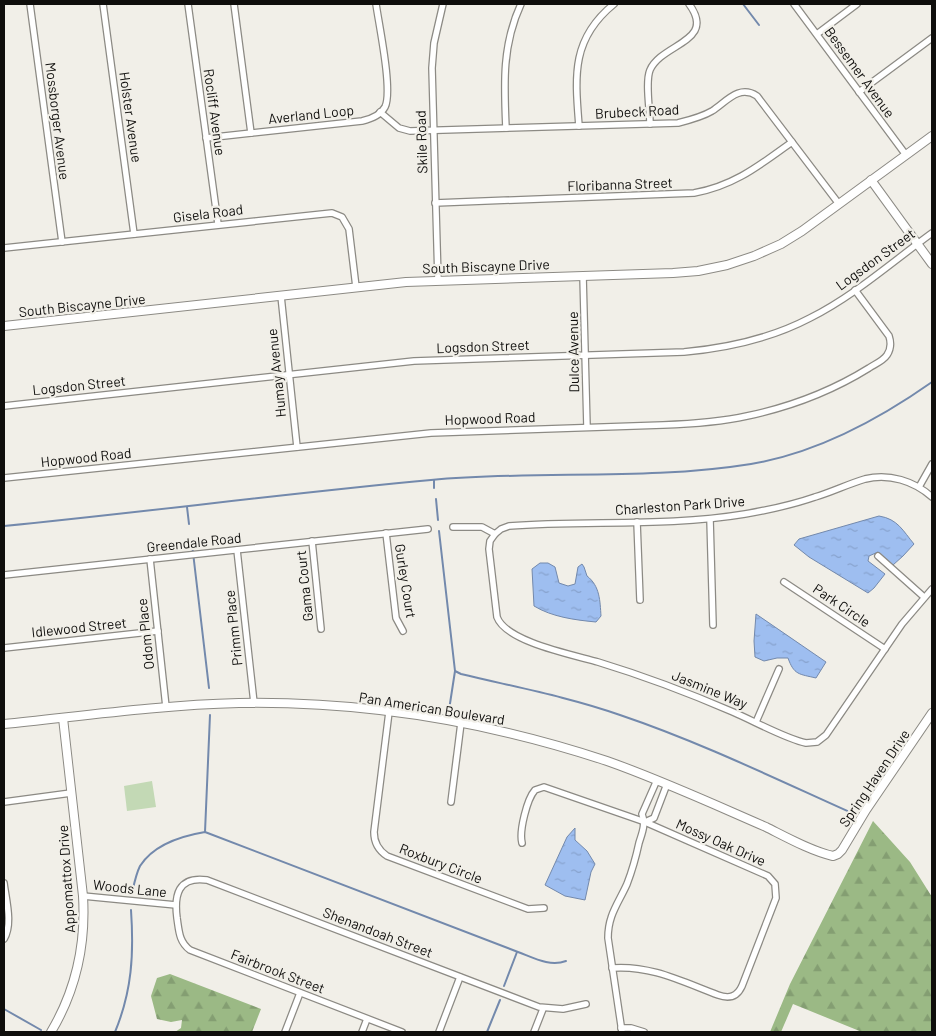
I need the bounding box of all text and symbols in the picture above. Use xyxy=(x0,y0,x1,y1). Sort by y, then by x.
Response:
street label: Bessemer Avenue xyxy=(821,23,899,121)
street label: Mossborger Avenue xyxy=(42,61,74,181)
street label: Rocliff Avenue xyxy=(200,67,230,157)
street label: Holster Avenue xyxy=(116,71,146,163)
street label: Brubeck Road xyxy=(594,100,680,122)
street label: Averland Loop xyxy=(267,101,355,127)
street label: Skile Road xyxy=(411,110,431,174)
street label: Floribanna Street xyxy=(567,174,673,194)
street label: Gisela Road xyxy=(172,200,244,226)
street label: Logsdon Street xyxy=(832,225,918,293)
street label: South Biscayne Drive xyxy=(422,255,550,277)
street label: South Biscayne Drive xyxy=(18,290,146,320)
street label: Dulce Avenue xyxy=(564,311,582,393)
street label: Humay Avenue xyxy=(263,328,289,418)
street label: Logsdon Street xyxy=(436,336,530,356)
street label: Logsdon Street xyxy=(32,372,126,398)
street label: Hopwood Road xyxy=(444,408,536,428)
street label: Hopwood Road xyxy=(40,444,132,470)
street label: Charleston Park Drive xyxy=(615,492,745,518)
street label: Greendale Road xyxy=(146,529,242,555)
street label: Gurley Court xyxy=(392,543,420,619)
street label: Gama Court xyxy=(292,550,316,622)
street label: Park Circle xyxy=(810,580,874,630)
street label: Primm Place xyxy=(221,589,245,667)
street label: Odom Place xyxy=(133,597,157,671)
street label: Idlewood Street xyxy=(31,614,127,640)
street label: Jasmine Way xyxy=(670,666,751,712)
street label: Pan American Boulevard xyxy=(358,688,506,728)
street label: Spring Haven Drive xyxy=(835,726,913,830)
street label: Mossy Oak Drive xyxy=(673,815,769,869)
street label: Appomattox Drive xyxy=(54,824,78,934)
street label: Roxbury Circle xyxy=(397,839,485,887)
street label: Woods Lane xyxy=(92,876,168,900)
street label: Shenandoah Street xyxy=(321,903,435,961)
street label: Fairbrook Street xyxy=(229,945,327,997)

